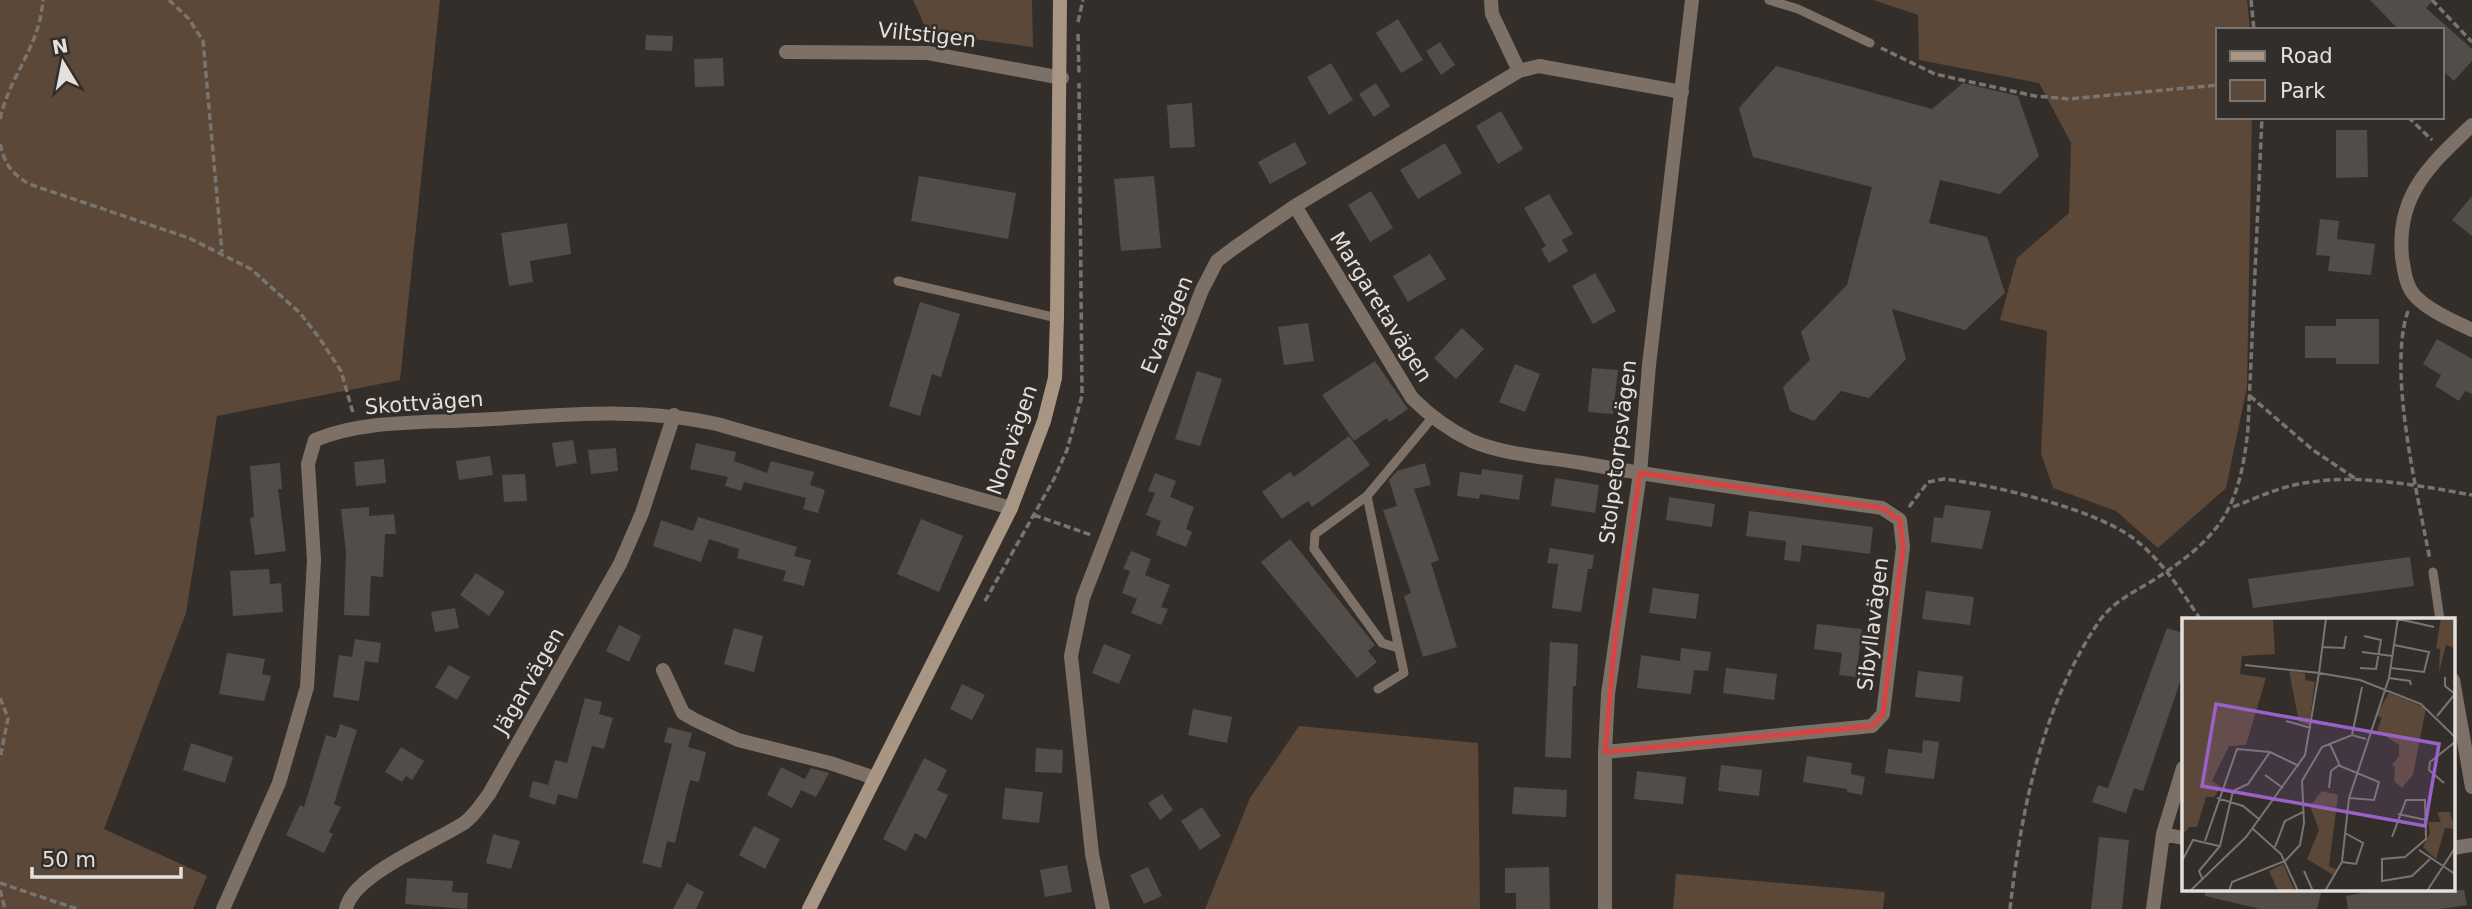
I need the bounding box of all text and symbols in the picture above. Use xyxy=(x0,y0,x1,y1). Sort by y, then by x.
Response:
street label: Viltstigen xyxy=(877,18,977,52)
north arrow xyxy=(28,28,98,98)
legend xyxy=(2216,28,2444,119)
text: N xyxy=(50,34,70,58)
text: Road xyxy=(2280,44,2333,68)
text: Park xyxy=(2280,79,2326,103)
street label: Margaretavägen xyxy=(1325,227,1437,387)
street label: Evavägen xyxy=(1137,273,1197,377)
street label: Stolpetorpsvägen xyxy=(1595,359,1641,545)
street label: Noravägen xyxy=(982,382,1042,498)
street label: Skottvägen xyxy=(364,387,484,419)
street label: Sibyllavägen xyxy=(1853,556,1893,692)
inset map xyxy=(2182,618,2454,892)
street label: Jägarvägen xyxy=(488,624,569,740)
scale bar xyxy=(32,836,180,880)
text: 50 m xyxy=(42,848,96,872)

